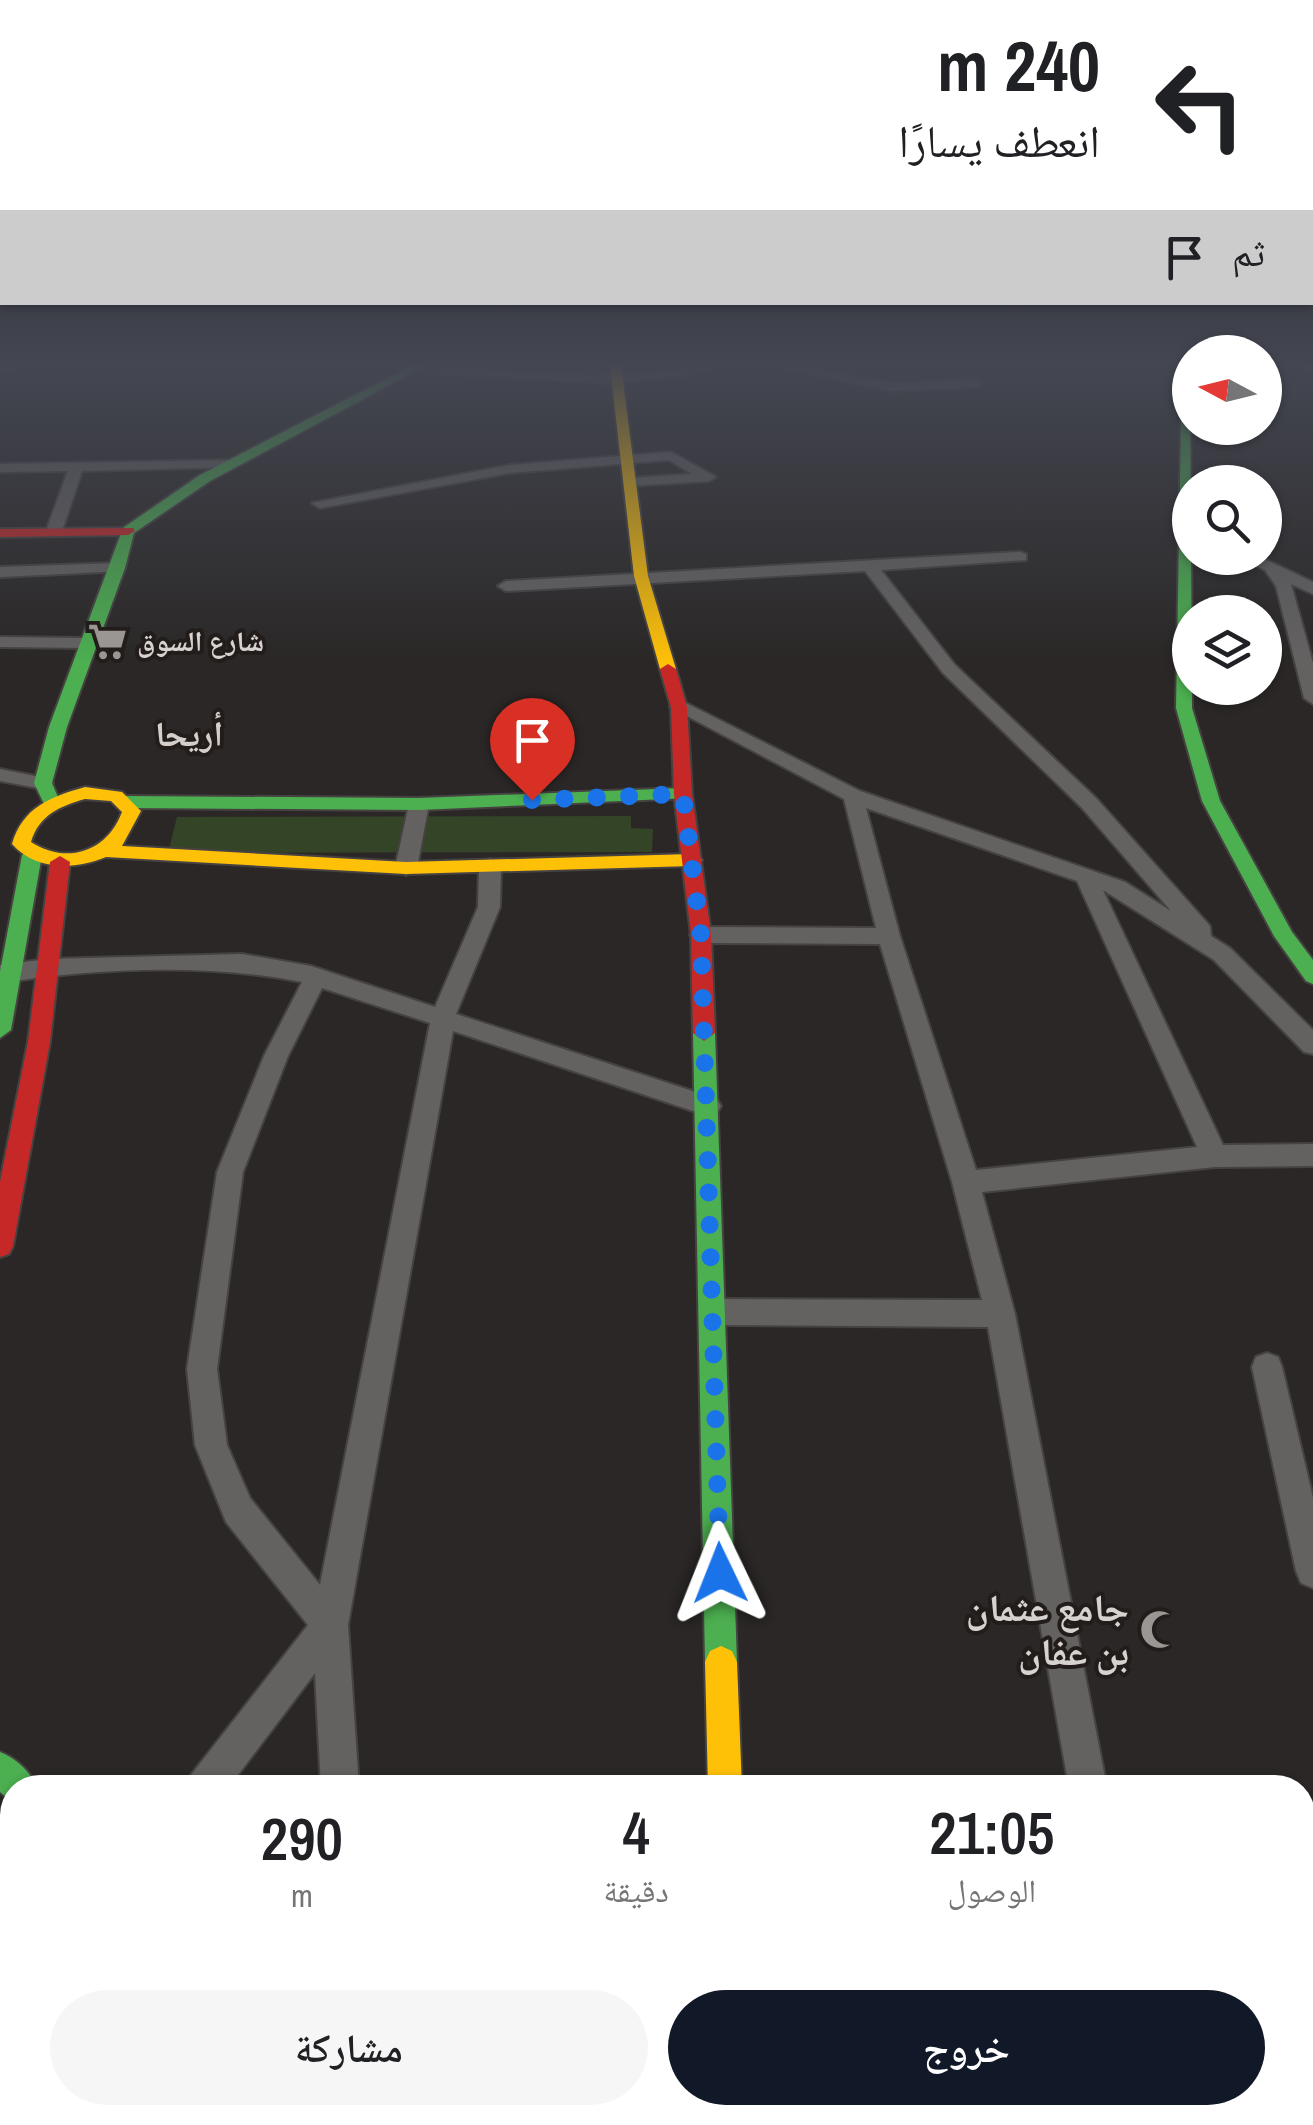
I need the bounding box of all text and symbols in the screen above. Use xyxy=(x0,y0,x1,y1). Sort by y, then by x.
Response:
text: 240 m xyxy=(937,19,1100,113)
icon: left xyxy=(1135,40,1265,170)
text: انعطف يسارًا xyxy=(898,110,1100,171)
text: ثم xyxy=(1232,227,1265,278)
icon: arrive xyxy=(1157,230,1212,285)
north arrow xyxy=(1172,335,1282,445)
map controls xyxy=(1172,335,1282,705)
button: search xyxy=(1172,465,1282,575)
button: layers xyxy=(1172,595,1282,705)
supermarket icon: شارع السوق xyxy=(86,620,128,662)
place label: شارع السوق xyxy=(137,622,264,660)
pin xyxy=(490,698,575,801)
district label: أريحا xyxy=(155,710,223,757)
icon: arrive xyxy=(505,713,560,768)
position arrow xyxy=(668,1521,772,1625)
place label: جامع عثمان بن عفان xyxy=(966,1582,1129,1677)
mosque icon: جامع عثمان بن عفان xyxy=(1138,1608,1180,1650)
text: 4 xyxy=(622,1792,650,1873)
text: 21:05 xyxy=(929,1792,1054,1873)
text: 290 xyxy=(261,1798,343,1879)
text: دقيقة xyxy=(604,1869,669,1912)
text: الوصول xyxy=(948,1869,1036,1912)
text: m xyxy=(291,1874,313,1917)
button: مشاركة xyxy=(50,1990,648,2105)
button: خروج xyxy=(668,1990,1265,2105)

